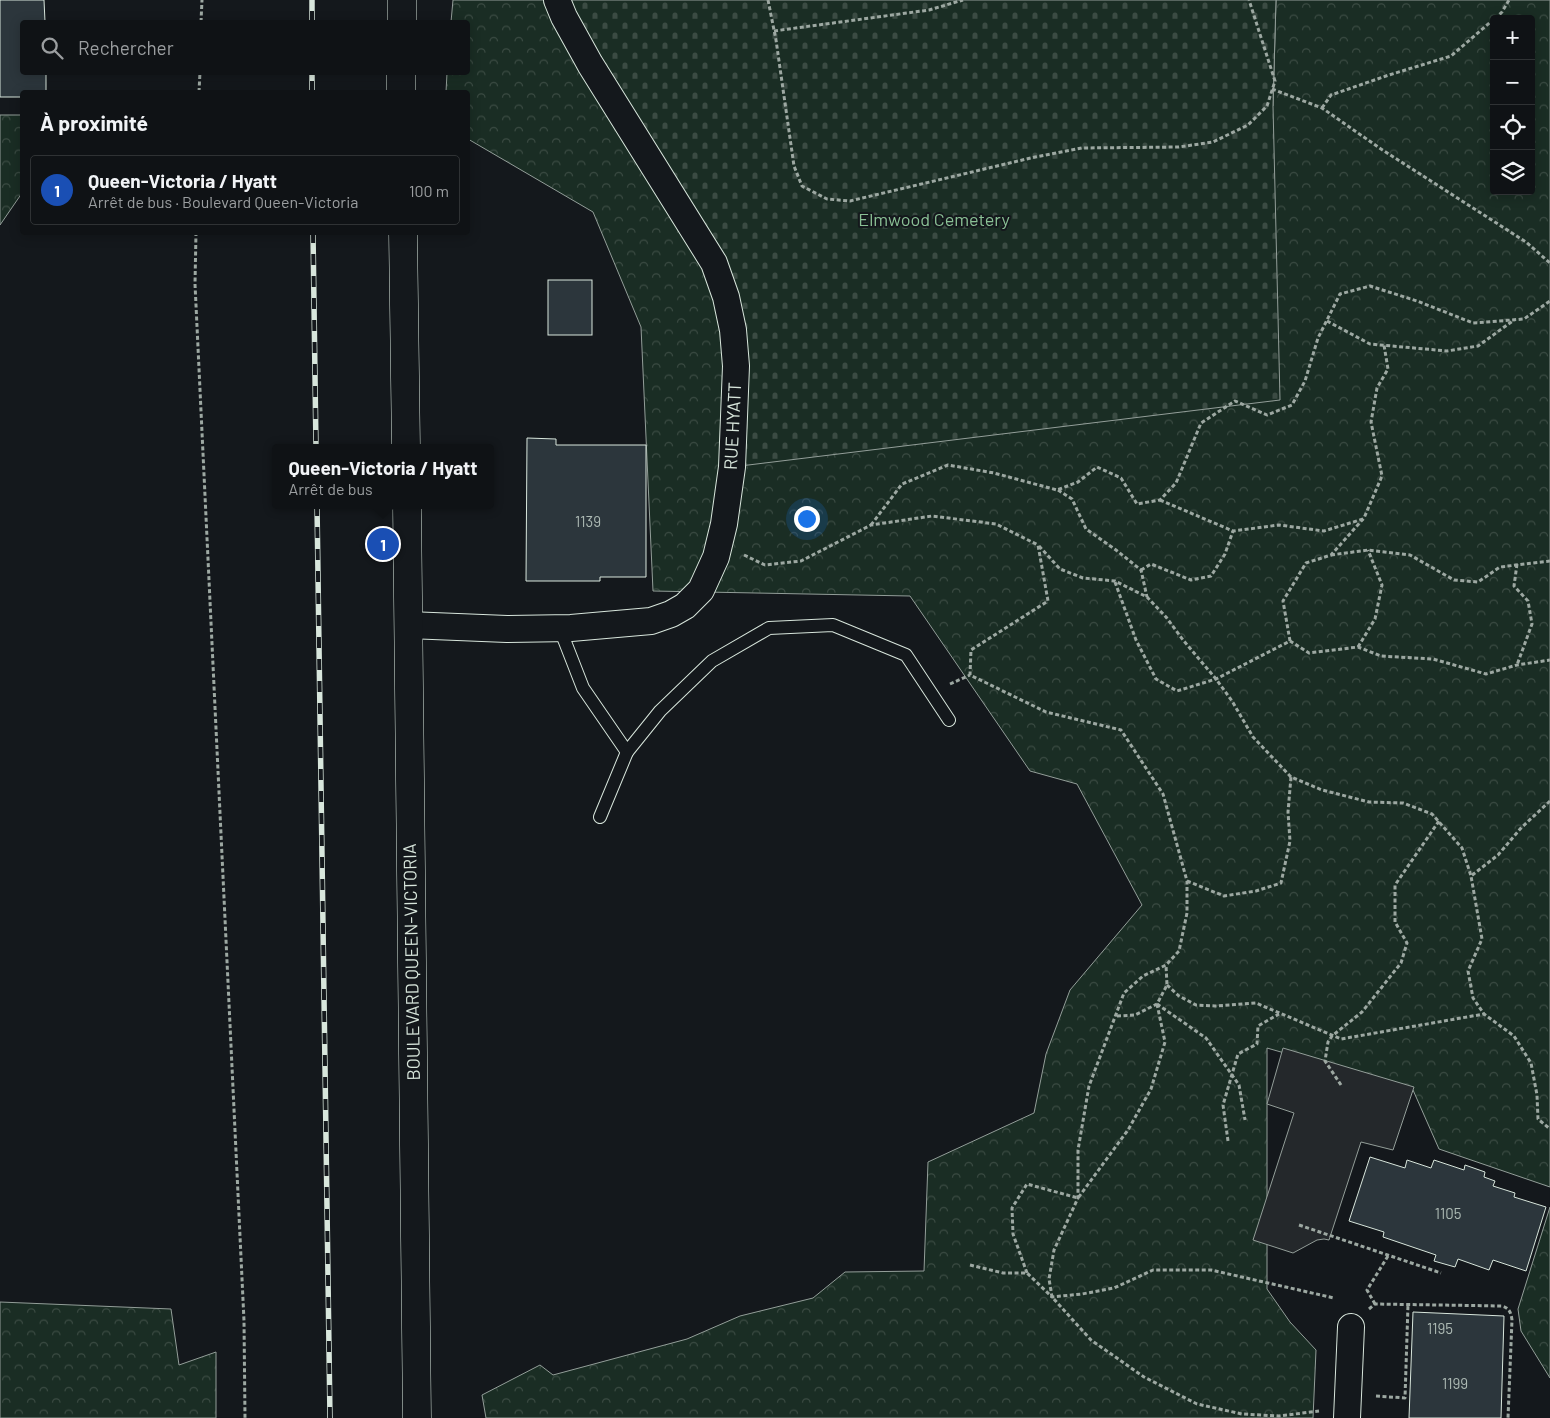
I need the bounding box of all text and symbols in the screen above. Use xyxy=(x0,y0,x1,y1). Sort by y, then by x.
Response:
map controls xyxy=(1490,15,1535,195)
button: + xyxy=(1490,15,1535,60)
search box xyxy=(20,20,470,75)
icon: search xyxy=(38,34,66,62)
text: Rechercher xyxy=(78,36,174,59)
button: − xyxy=(1490,60,1535,105)
button: locate xyxy=(1490,105,1535,150)
text: À proximité xyxy=(40,110,148,135)
button: layers xyxy=(1490,150,1535,195)
text: Queen-Victoria / Hyatt xyxy=(88,169,277,192)
text: 1 xyxy=(54,181,60,200)
text: 100 m xyxy=(409,181,449,200)
text: Arrêt de bus · Boulevard Queen-Victoria xyxy=(88,192,358,211)
park label: Elmwood Cemetery xyxy=(858,208,1010,230)
street label: RUE HYATT xyxy=(719,381,745,470)
popup xyxy=(272,444,494,509)
text: Queen-Victoria / Hyatt xyxy=(288,456,478,479)
text: Arrêt de bus xyxy=(288,479,373,498)
your location xyxy=(794,506,820,532)
house number: 1139 xyxy=(575,512,601,530)
pin: 1 xyxy=(367,525,399,563)
street label: BOULEVARD QUEEN-VICTORIA xyxy=(398,843,424,1081)
house number: 1105 xyxy=(1435,1204,1461,1222)
house number: 1195 xyxy=(1427,1319,1453,1337)
house number: 1199 xyxy=(1442,1374,1468,1392)

